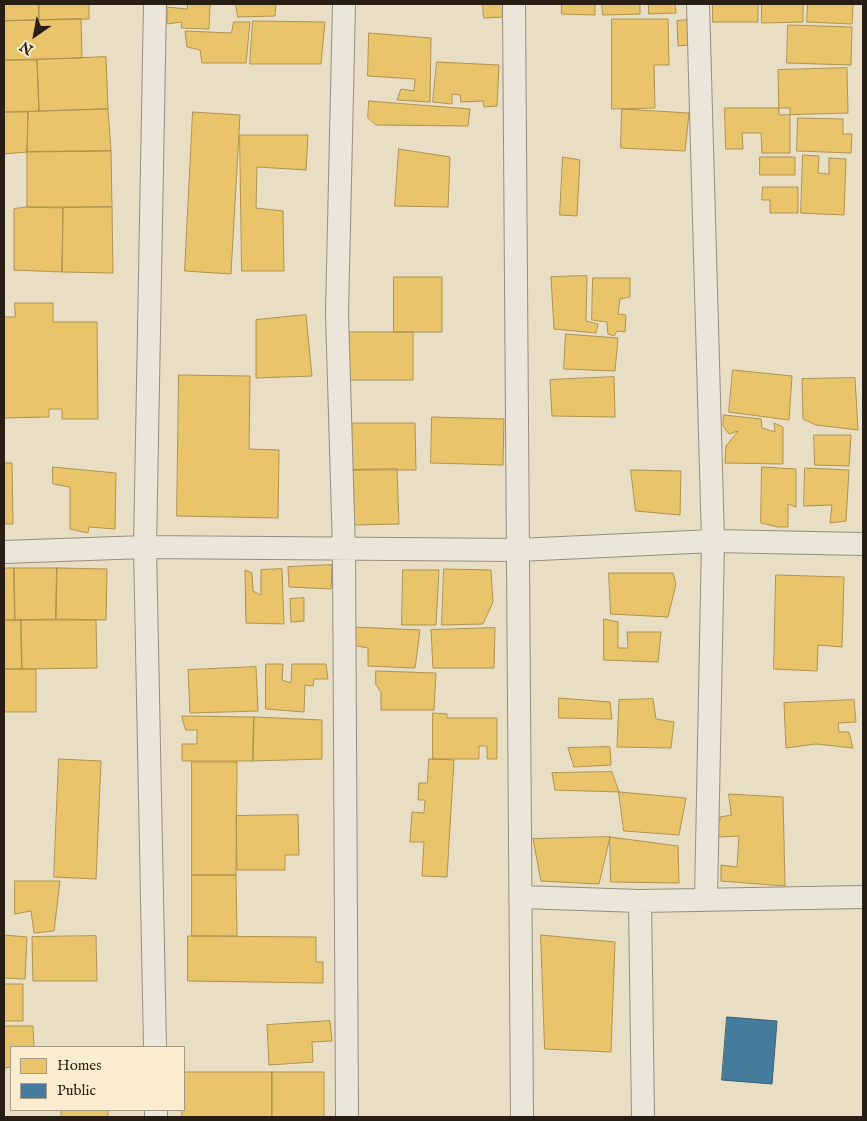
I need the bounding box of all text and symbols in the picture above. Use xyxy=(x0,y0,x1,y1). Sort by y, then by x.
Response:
north arrow xyxy=(10,10,60,60)
text: N xyxy=(17,37,37,58)
legend xyxy=(10,1046,185,1111)
text: Homes xyxy=(57,1056,101,1075)
text: Public xyxy=(57,1081,96,1100)

